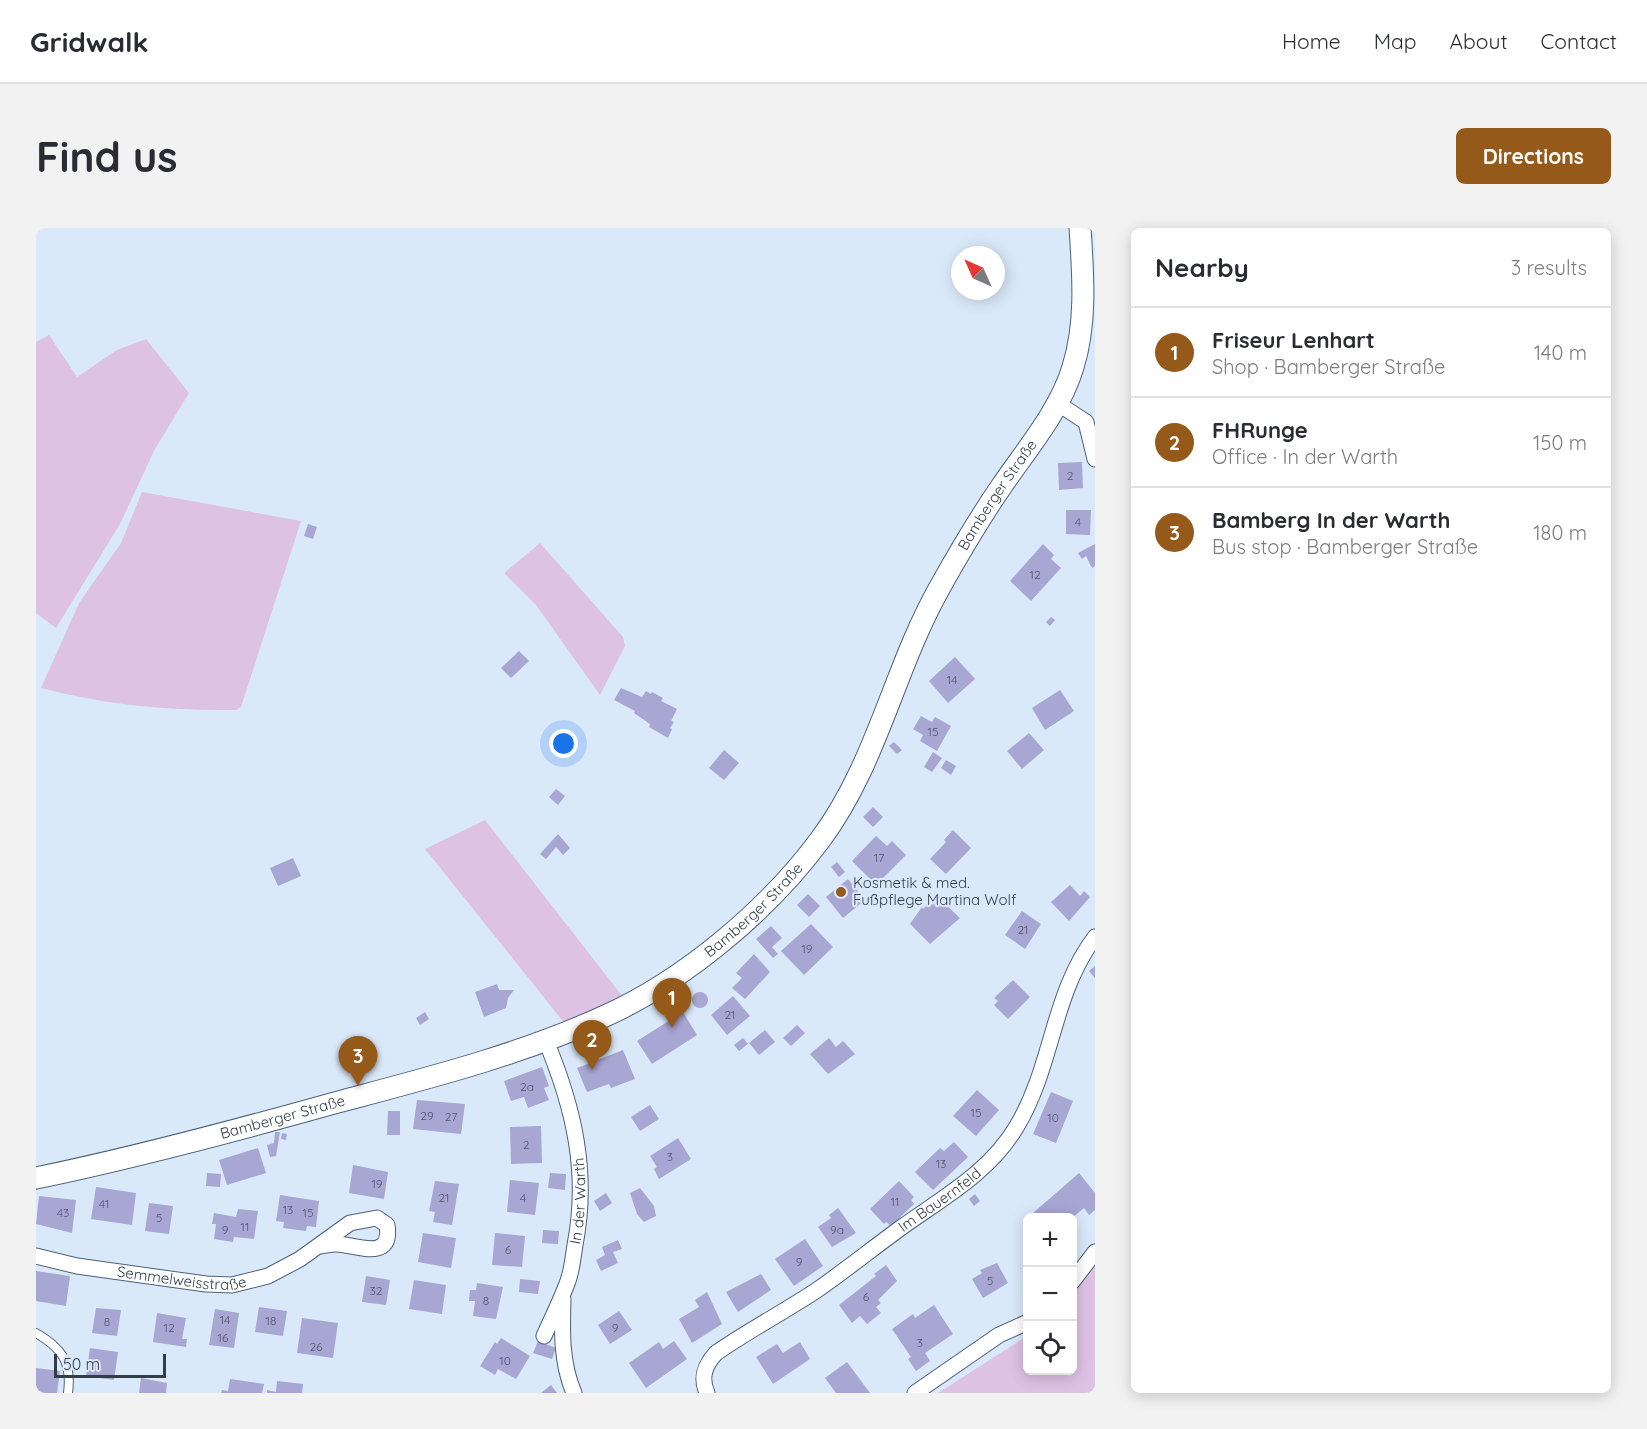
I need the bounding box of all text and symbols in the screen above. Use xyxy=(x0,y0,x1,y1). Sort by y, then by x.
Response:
text: Gridwalk xyxy=(30,24,149,59)
text: Home xyxy=(1282,28,1341,54)
text: Map xyxy=(1374,28,1417,54)
text: About xyxy=(1450,28,1508,54)
text: Contact xyxy=(1541,28,1617,54)
button: Directions xyxy=(1456,128,1611,184)
text: Find us xyxy=(36,130,178,183)
north arrow xyxy=(951,246,1005,300)
text: Nearby xyxy=(1155,251,1249,284)
text: 3 results xyxy=(1511,255,1587,280)
text: Friseur Lenhart xyxy=(1212,326,1375,354)
text: 1 xyxy=(1171,340,1178,365)
text: 140 m xyxy=(1534,340,1587,365)
text: Shop · Bamberger Straße xyxy=(1212,354,1445,379)
text: FHRunge xyxy=(1212,416,1308,444)
text: 2 xyxy=(1169,430,1180,455)
text: 150 m xyxy=(1533,430,1587,455)
street label: Bamberger Straße xyxy=(953,436,1041,553)
text: Office · In der Warth xyxy=(1212,444,1398,469)
house number: 2 xyxy=(1067,468,1074,483)
text: Bamberg In der Warth xyxy=(1212,506,1450,534)
house number: 4 xyxy=(1075,514,1081,529)
text: 3 xyxy=(1169,520,1180,545)
text: 180 m xyxy=(1533,520,1587,545)
text: Bus stop · Bamberger Straße xyxy=(1212,534,1478,559)
house number: 12 xyxy=(1029,567,1041,582)
house number: 14 xyxy=(947,672,957,687)
house number: 15 xyxy=(928,724,938,739)
your location xyxy=(549,729,578,758)
house number: 17 xyxy=(874,850,884,865)
street label: Bamberger Straße xyxy=(700,859,807,961)
place label: Kosmetik & med. Fußpflege Martina Wolf xyxy=(853,873,1017,909)
marker: Kosmetik & med. Fußpflege Martina Wolf xyxy=(834,885,848,899)
house number: 21 xyxy=(1017,922,1029,937)
house number: 19 xyxy=(801,941,813,956)
pin: 1 xyxy=(652,978,692,1028)
house number: 21 xyxy=(724,1007,736,1022)
pin: 2 xyxy=(572,1020,612,1070)
pin: 3 xyxy=(338,1036,378,1086)
house number: 2a xyxy=(520,1079,534,1094)
street label: Bamberger Straße xyxy=(218,1091,347,1143)
house number: 15 xyxy=(971,1105,981,1120)
house number: 29 xyxy=(420,1108,434,1123)
house number: 27 xyxy=(445,1109,457,1124)
house number: 10 xyxy=(1047,1110,1059,1125)
house number: 2 xyxy=(523,1137,530,1152)
house number: 3 xyxy=(667,1149,673,1164)
house number: 13 xyxy=(936,1156,946,1171)
street label: In der Warth xyxy=(565,1157,589,1246)
street label: Im Bauernfeld xyxy=(894,1164,985,1236)
house number: 19 xyxy=(371,1176,383,1191)
house number: 21 xyxy=(438,1190,450,1205)
house number: 4 xyxy=(520,1190,526,1205)
house number: 11 xyxy=(891,1194,899,1209)
house number: 41 xyxy=(99,1196,109,1211)
house number: 13 xyxy=(283,1202,293,1217)
house number: 43 xyxy=(57,1205,69,1220)
house number: 15 xyxy=(303,1205,313,1220)
house number: 5 xyxy=(156,1210,162,1225)
map controls xyxy=(1023,1213,1077,1375)
button: + xyxy=(1023,1213,1077,1267)
house number: 11 xyxy=(241,1219,249,1234)
house number: 9 xyxy=(222,1222,229,1237)
house number: 9a xyxy=(830,1222,844,1237)
house number: 6 xyxy=(505,1242,512,1257)
house number: 9 xyxy=(796,1254,803,1269)
street label: Semmelweisstraße xyxy=(116,1262,249,1294)
button: − xyxy=(1023,1267,1077,1321)
house number: 5 xyxy=(987,1273,993,1288)
house number: 32 xyxy=(370,1283,383,1298)
house number: 6 xyxy=(863,1289,870,1304)
house number: 8 xyxy=(483,1293,489,1308)
house number: 14 xyxy=(220,1312,230,1327)
house number: 18 xyxy=(266,1313,276,1328)
house number: 8 xyxy=(104,1314,110,1329)
house number: 12 xyxy=(163,1320,175,1335)
house number: 9 xyxy=(612,1320,619,1335)
button: locate xyxy=(1023,1321,1077,1375)
house number: 16 xyxy=(218,1330,229,1345)
house number: 3 xyxy=(917,1335,923,1350)
house number: 26 xyxy=(309,1339,323,1354)
scale bar xyxy=(54,1351,166,1378)
house number: 10 xyxy=(499,1353,511,1368)
text: 50 m xyxy=(63,1354,100,1374)

